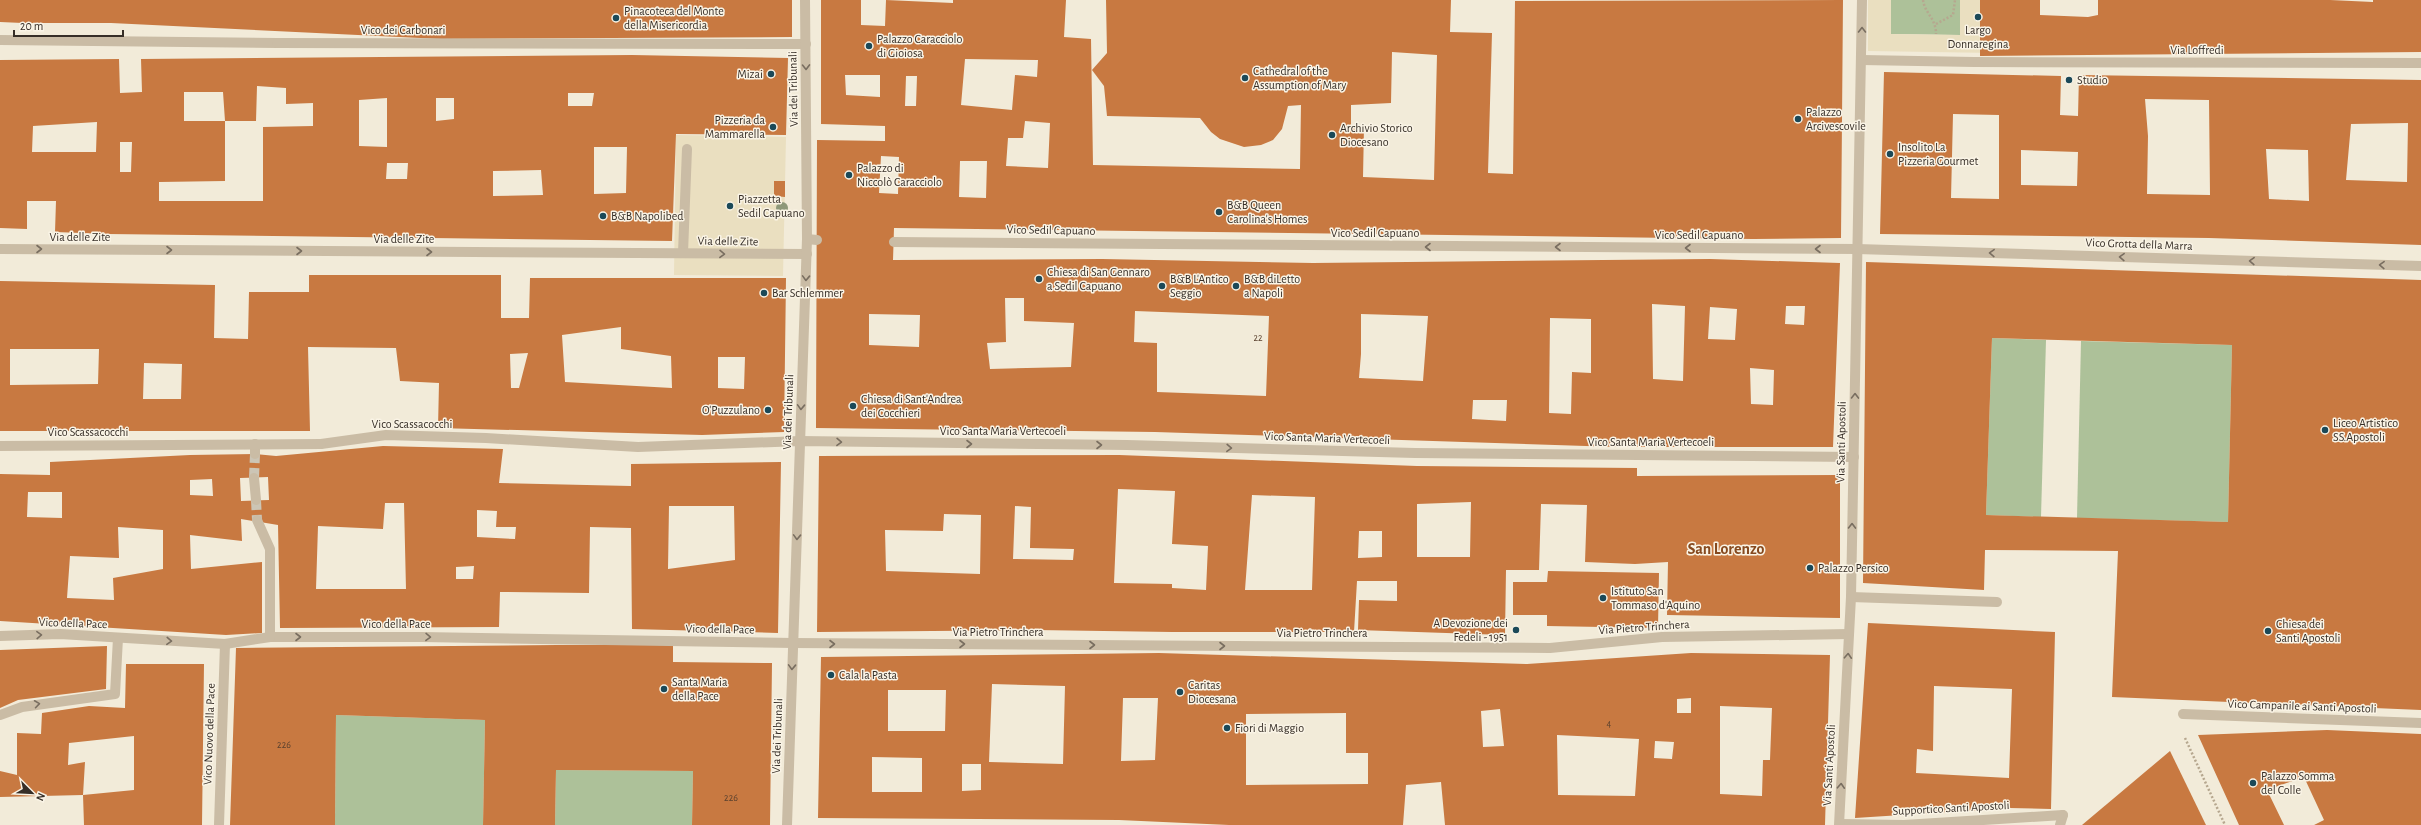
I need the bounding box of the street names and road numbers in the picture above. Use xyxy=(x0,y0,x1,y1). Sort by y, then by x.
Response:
street label: Vico dei Carbonari xyxy=(361,24,445,36)
street label: Via Loffredi xyxy=(2170,44,2224,56)
street label: Via dei Tribunali xyxy=(786,51,800,127)
street label: Vico Sedil Capuano xyxy=(1007,223,1096,237)
street label: Vico Sedil Capuano xyxy=(1331,227,1419,239)
street label: Vico Sedil Capuano xyxy=(1655,229,1743,241)
street label: Via delle Zite xyxy=(50,231,110,243)
street label: Via delle Zite xyxy=(374,233,434,245)
street label: Via delle Zite xyxy=(697,234,759,248)
street label: Vico Grotta della Marra xyxy=(2085,236,2193,252)
street label: Via dei Tribunali xyxy=(781,374,795,450)
street label: Via Santi Apostoli xyxy=(1834,401,1848,483)
street label: Vico Scassacocchi xyxy=(372,418,452,430)
street label: Vico Santa Maria Vertecoeli xyxy=(940,425,1066,437)
street label: Vico Scassacocchi xyxy=(48,426,128,438)
street label: Vico Santa Maria Vertecoeli xyxy=(1264,430,1390,446)
street label: Vico Santa Maria Vertecoeli xyxy=(1588,436,1714,448)
street label: Vico della Pace xyxy=(38,616,108,630)
street label: Vico della Pace xyxy=(362,618,430,630)
street label: Via Pietro Trinchera xyxy=(1598,618,1690,636)
street label: Vico della Pace xyxy=(685,622,755,636)
street label: Via Pietro Trinchera xyxy=(952,626,1044,638)
street label: Via Pietro Trinchera xyxy=(1276,627,1368,639)
street label: Vico Nuovo della Pace xyxy=(201,683,217,785)
street label: Vico Campanile ai Santi Apostoli xyxy=(2227,697,2377,715)
street label: Via dei Tribunali xyxy=(770,698,784,774)
street label: Via Santi Apostoli xyxy=(1821,724,1837,806)
street label: Supportico Santi Apostoli xyxy=(1892,799,2010,817)

